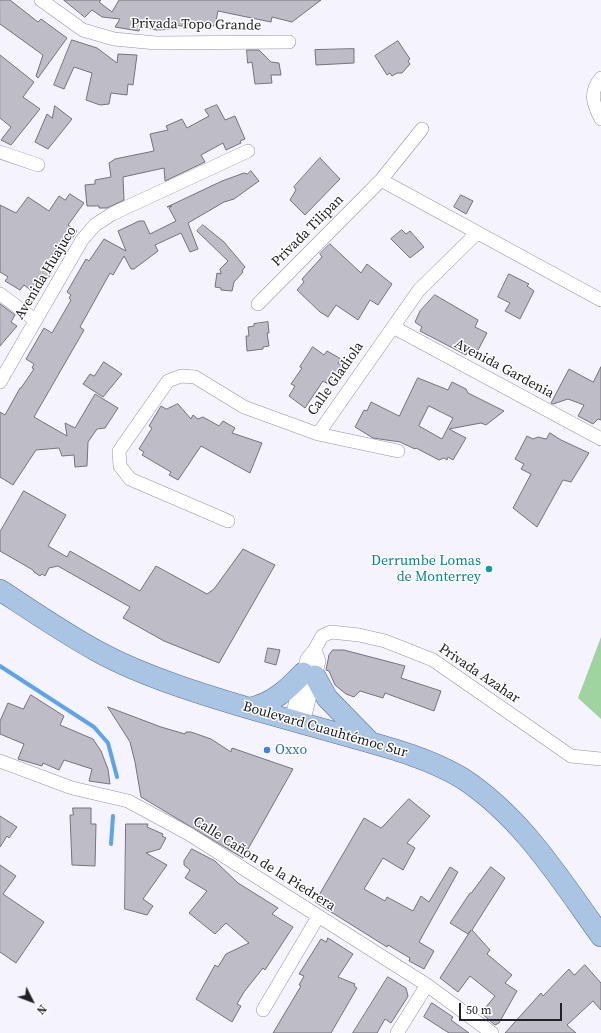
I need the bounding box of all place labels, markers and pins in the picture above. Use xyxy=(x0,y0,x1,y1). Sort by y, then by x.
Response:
place label: Derrumbe Lomas de Monterrey xyxy=(371,553,481,586)
marker: Derrumbe Lomas de Monterrey xyxy=(484,564,494,574)
place label: Oxxo xyxy=(275,742,307,758)
marker: Oxxo xyxy=(262,745,272,755)

